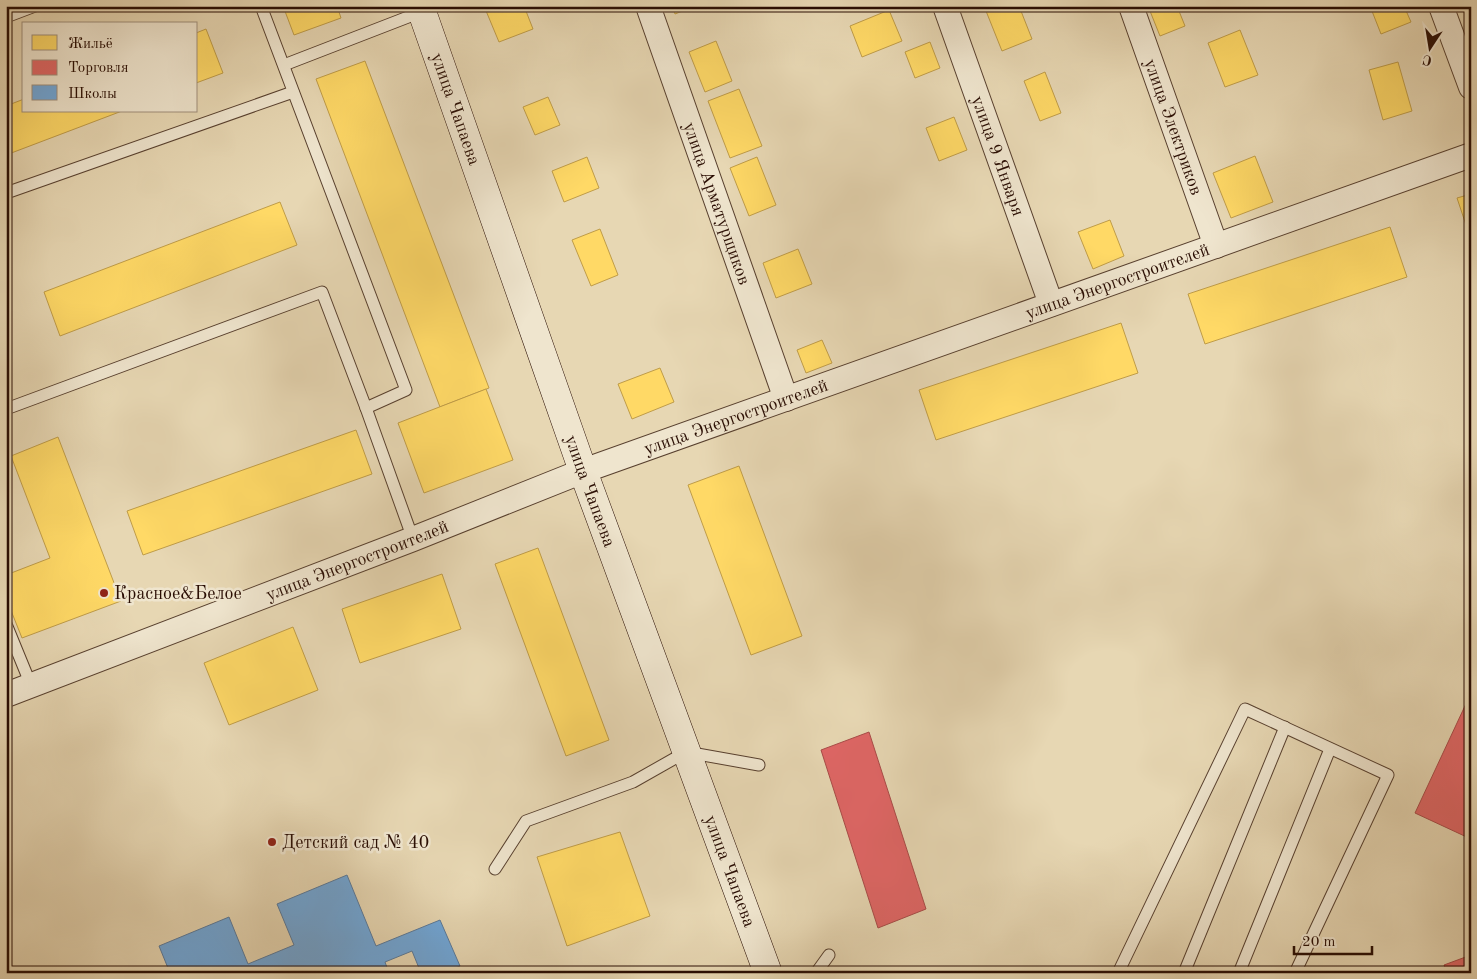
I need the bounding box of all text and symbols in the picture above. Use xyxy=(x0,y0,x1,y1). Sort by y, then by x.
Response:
legend xyxy=(22,22,198,112)
north arrow xyxy=(1404,22,1454,72)
text: Жильё xyxy=(68,37,113,52)
street label: улица Чапаева xyxy=(427,51,483,168)
text: С xyxy=(1422,52,1433,68)
street label: улица Электриков xyxy=(1140,56,1205,197)
text: Торговля xyxy=(68,61,129,76)
text: Школы xyxy=(68,87,117,102)
street label: улица 9 Января xyxy=(968,94,1027,219)
street label: улица Арматурщиков xyxy=(680,120,753,287)
street label: улица Энергостроителей xyxy=(1023,241,1212,323)
street label: улица Энергостроителей xyxy=(642,377,830,459)
street label: улица Чапаева xyxy=(561,433,618,550)
street label: улица Энергостроителей xyxy=(264,518,451,605)
place label: Красное&Белое xyxy=(114,585,242,603)
marker: Красное&Белое xyxy=(98,587,110,599)
street label: улица Чапаева xyxy=(701,813,758,930)
place label: Детский сад № 40 xyxy=(282,834,429,852)
marker: Детский сад № 40 xyxy=(266,836,278,848)
scale bar xyxy=(1294,924,1372,956)
text: 20 m xyxy=(1302,935,1336,950)

